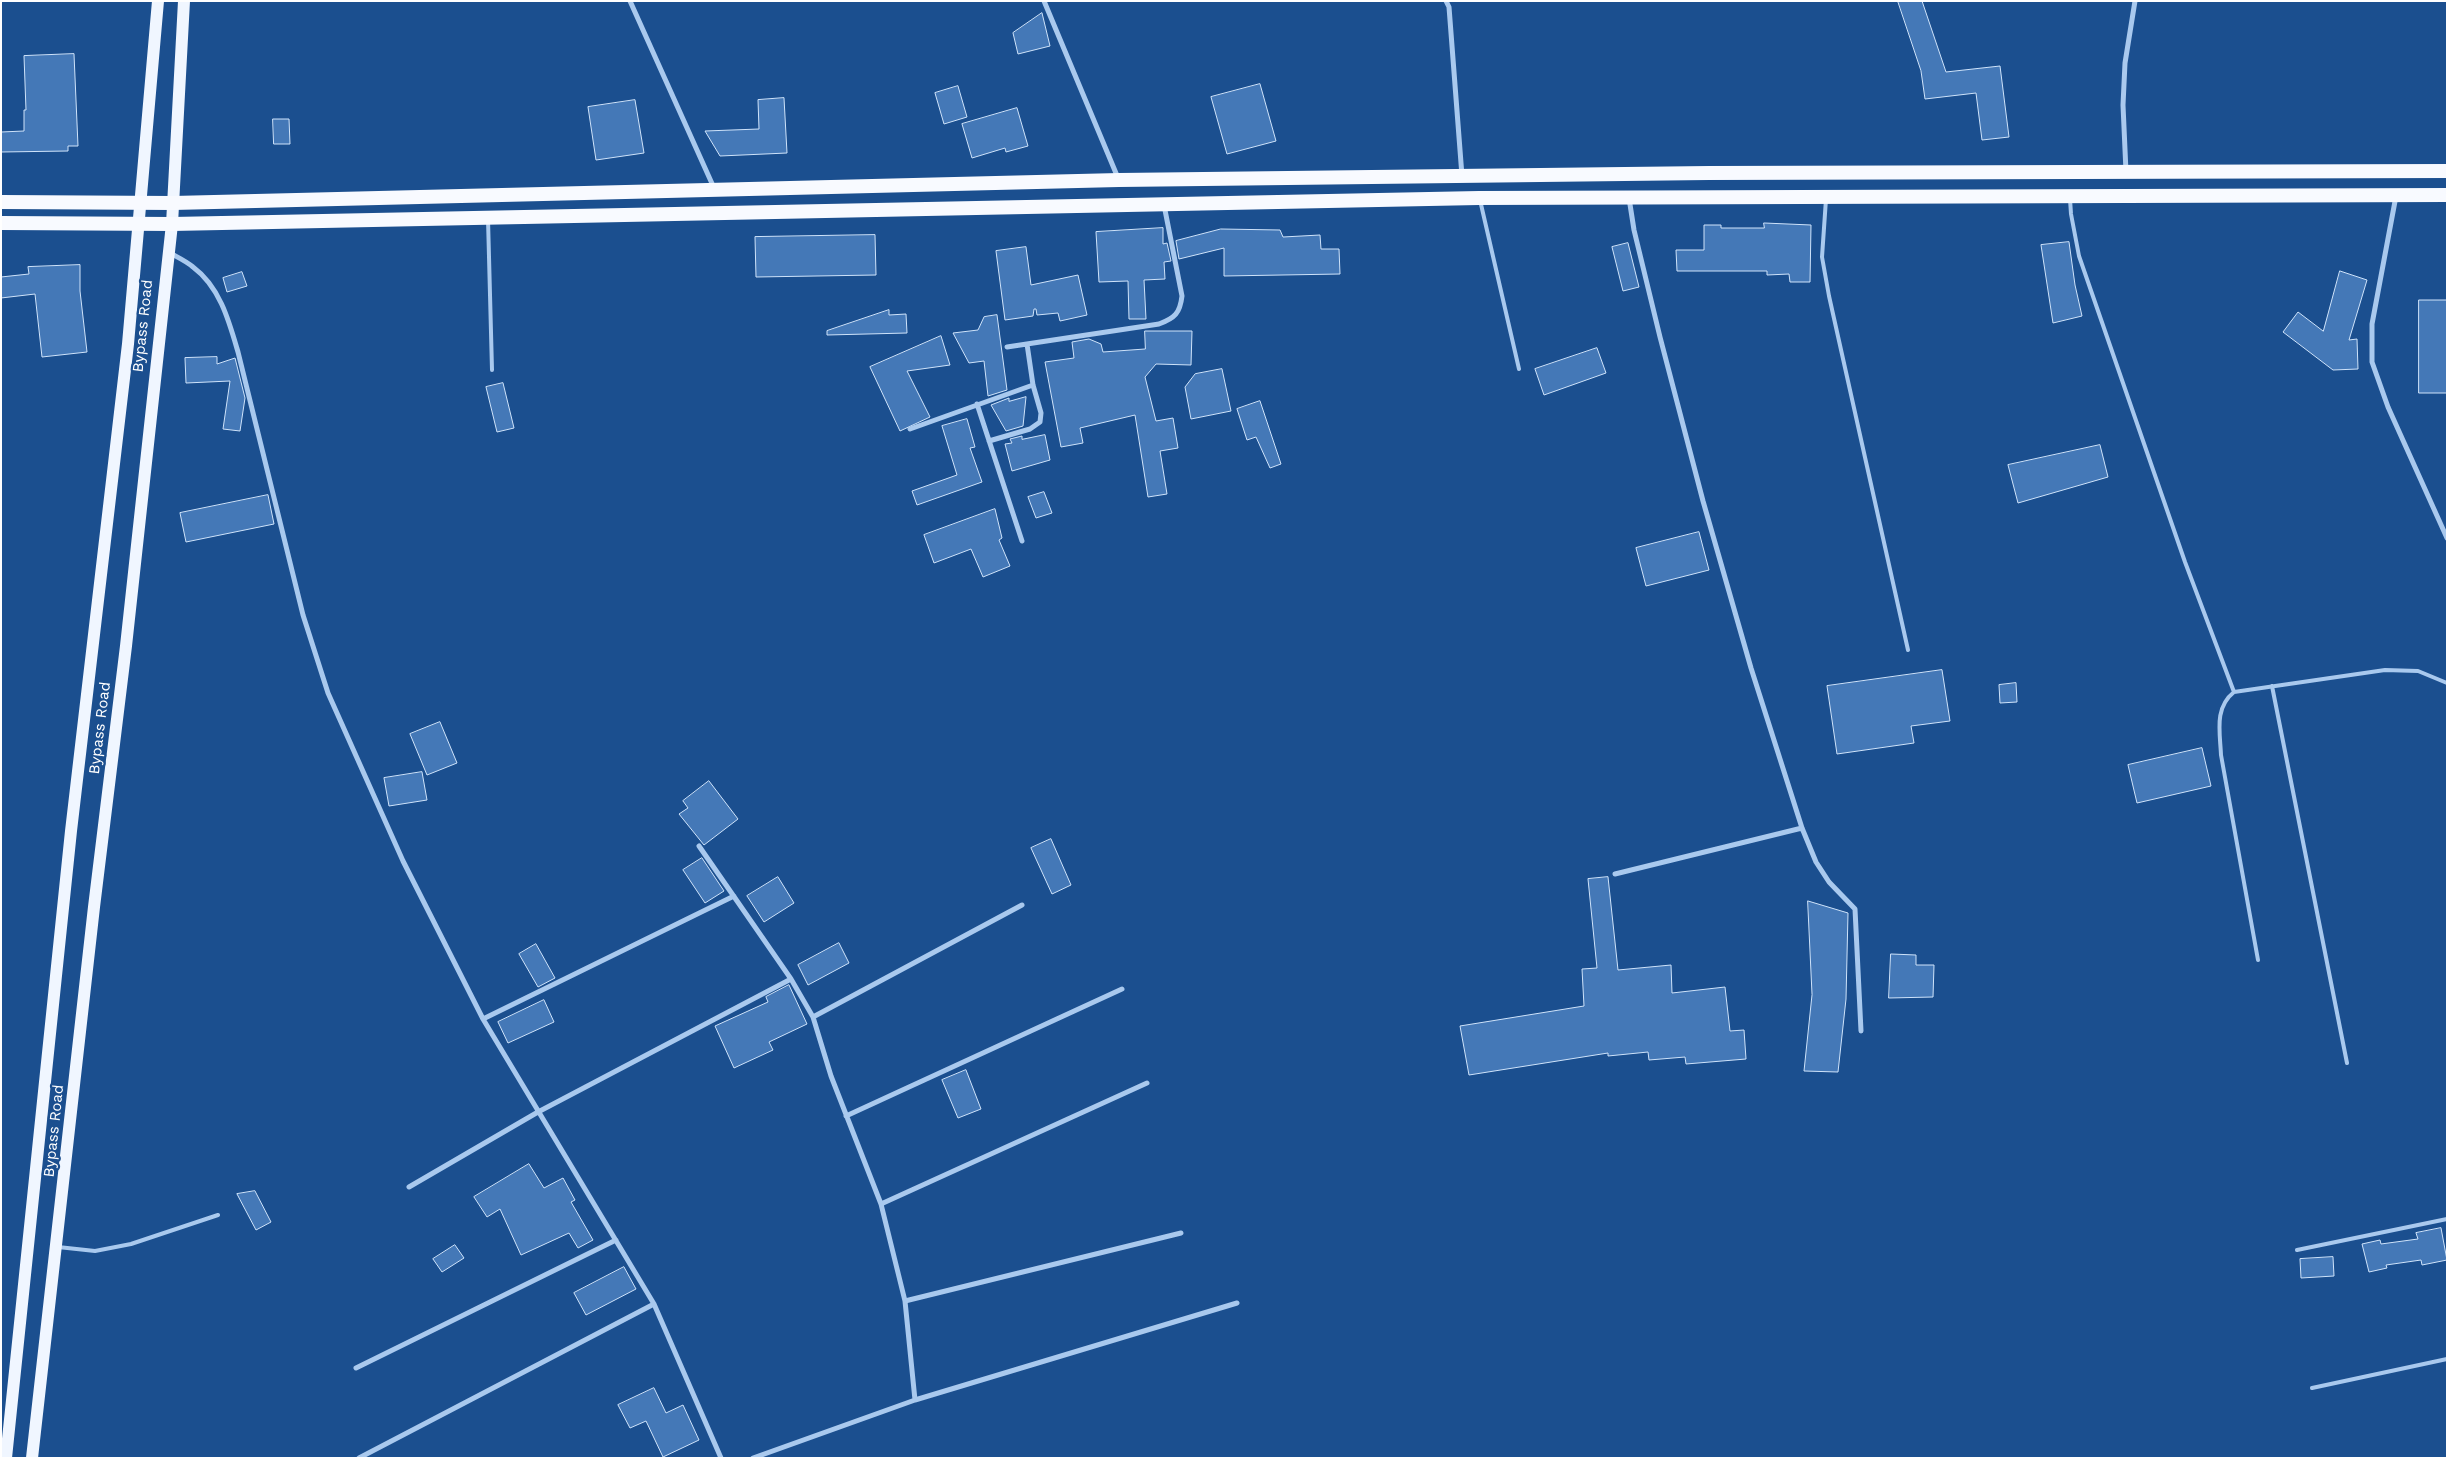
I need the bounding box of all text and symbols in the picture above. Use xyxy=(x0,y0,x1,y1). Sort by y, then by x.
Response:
street label: Bypass Road xyxy=(129,279,157,373)
street label: Bypass Road xyxy=(85,681,115,775)
street label: Bypass Road xyxy=(40,1084,68,1178)

